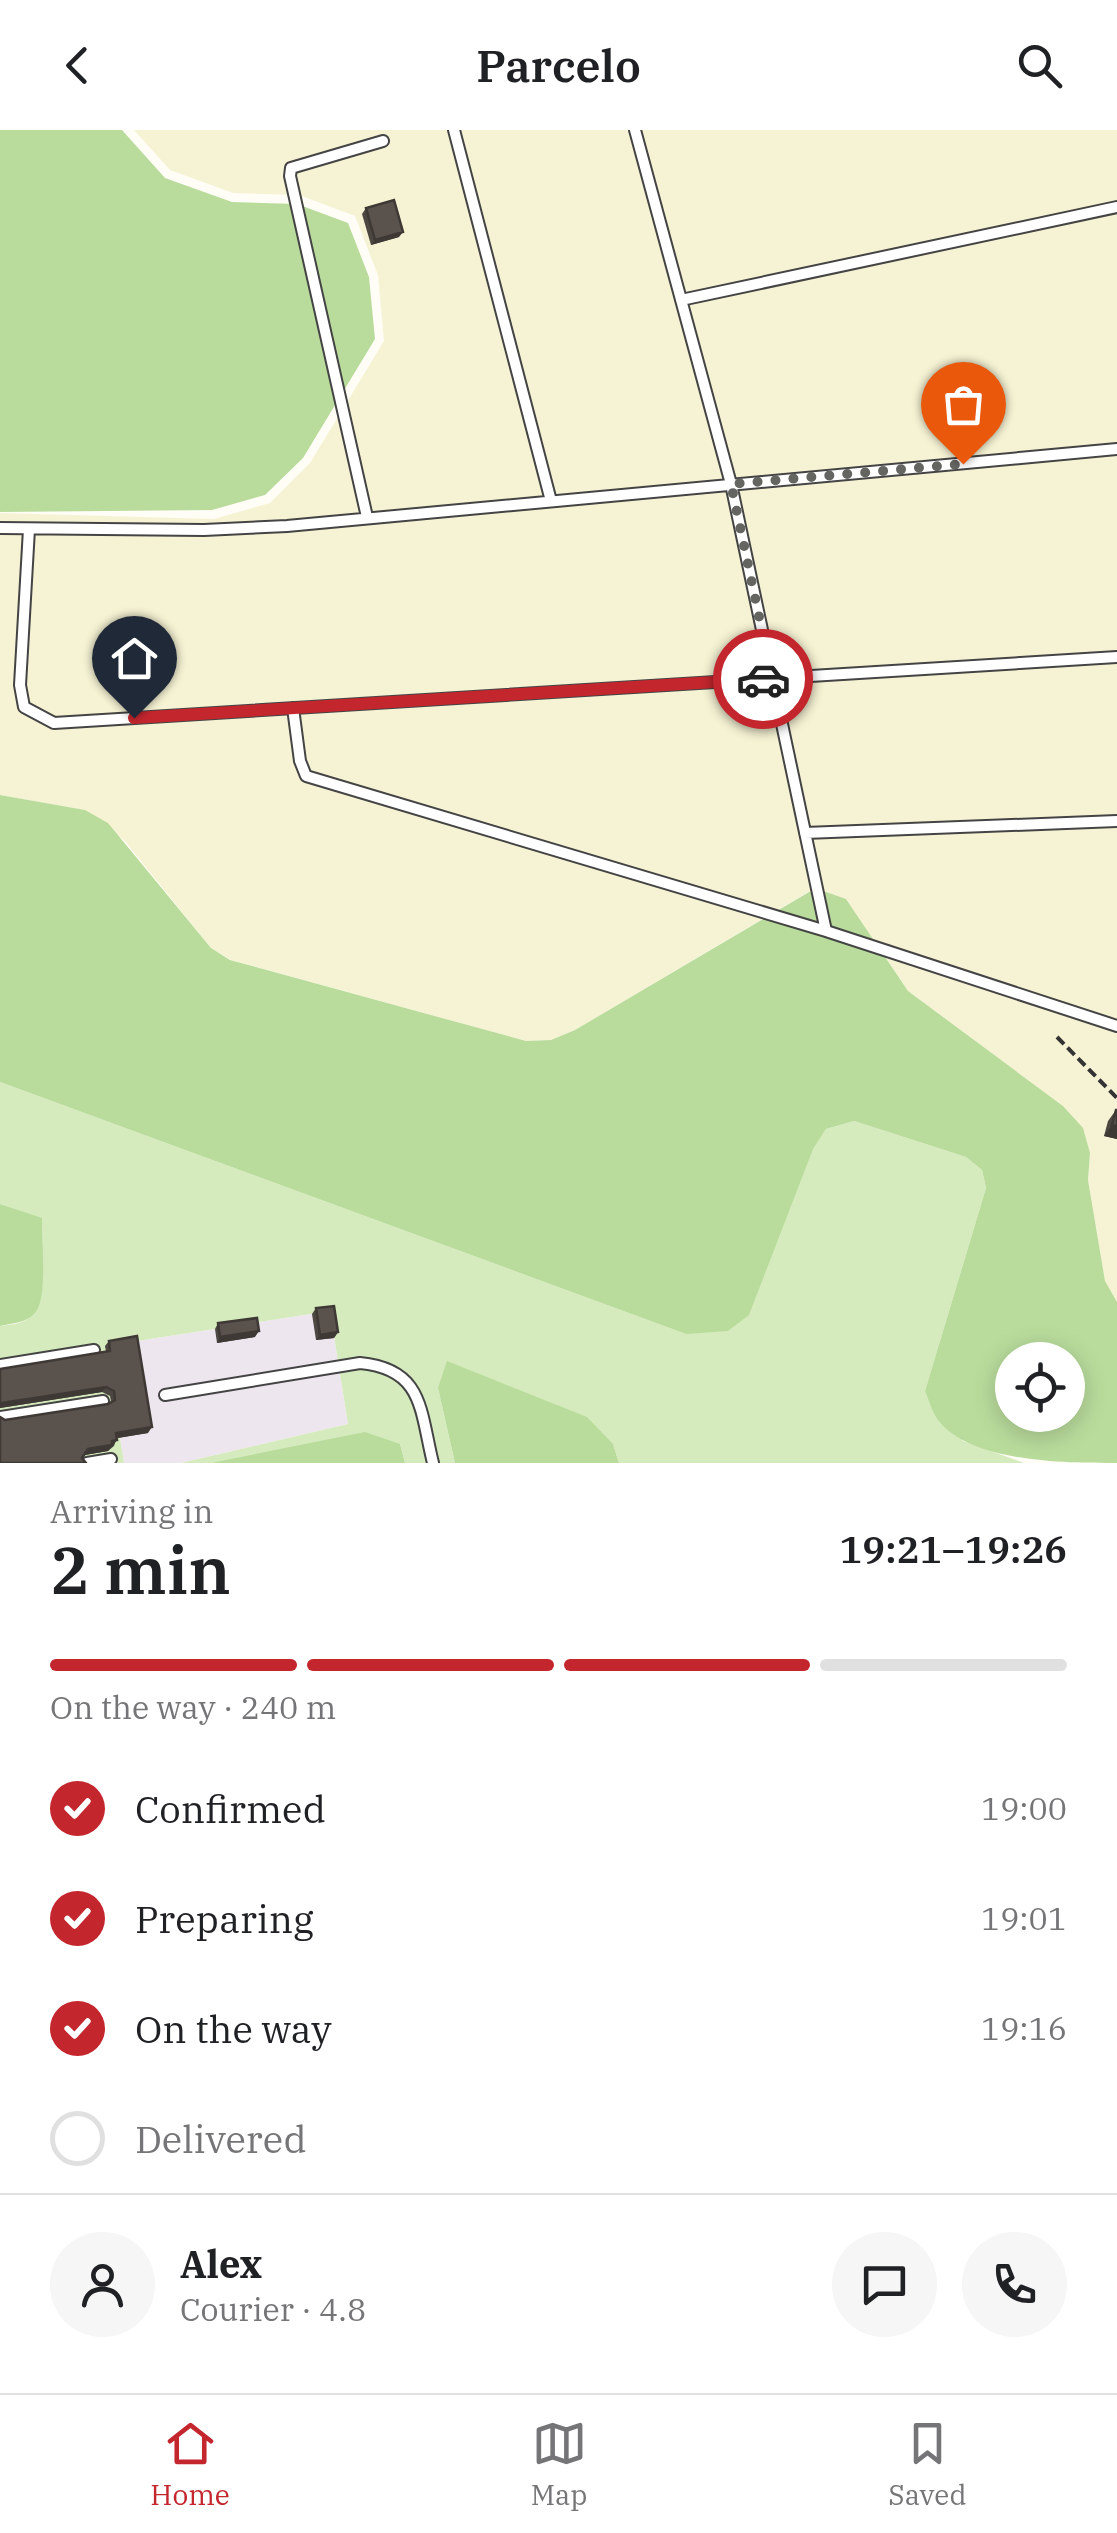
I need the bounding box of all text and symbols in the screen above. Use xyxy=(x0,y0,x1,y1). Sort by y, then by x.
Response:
text: Parcelo xyxy=(476,36,641,94)
icon: back xyxy=(50,38,105,93)
icon: search xyxy=(1012,38,1067,93)
pin xyxy=(921,362,1006,465)
icon: bag xyxy=(936,377,991,432)
pin xyxy=(92,616,177,719)
courier xyxy=(713,629,813,729)
icon: home xyxy=(107,631,162,686)
icon: car xyxy=(736,652,791,707)
map controls xyxy=(995,1342,1085,1432)
button: locate xyxy=(995,1342,1085,1432)
text: Arriving in xyxy=(50,1490,213,1532)
text: 19:21–19:26 xyxy=(840,1524,1067,1573)
text: 2 min xyxy=(50,1527,231,1612)
text: On the way · 240 m xyxy=(50,1686,336,1728)
icon: check xyxy=(50,1781,105,1836)
text: Confirmed xyxy=(135,1784,326,1833)
text: 19:00 xyxy=(981,1787,1067,1829)
icon: check xyxy=(50,1891,105,1946)
text: Preparing xyxy=(135,1894,314,1943)
text: 19:01 xyxy=(981,1897,1067,1939)
icon: check xyxy=(50,2001,105,2056)
text: On the way xyxy=(135,2004,332,2053)
text: 19:16 xyxy=(981,2007,1067,2049)
text: Delivered xyxy=(135,2114,307,2163)
button: person xyxy=(50,2232,155,2337)
button: chat xyxy=(832,2232,937,2337)
button: phone xyxy=(962,2232,1067,2337)
text: Alex xyxy=(180,2239,262,2288)
text: Courier · 4.8 xyxy=(180,2288,366,2330)
tab: Home xyxy=(150,2416,230,2513)
tab: Map xyxy=(531,2416,588,2513)
tab: Saved xyxy=(888,2416,967,2513)

